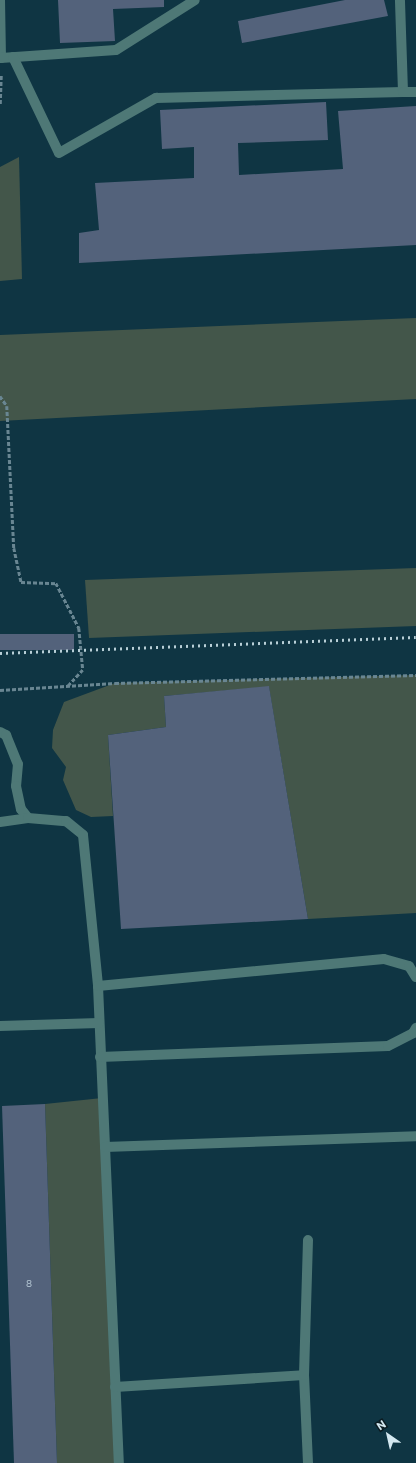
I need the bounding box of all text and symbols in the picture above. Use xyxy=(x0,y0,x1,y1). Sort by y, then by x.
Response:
house number: 8 xyxy=(26,1278,32,1290)
north arrow xyxy=(368,1415,408,1455)
text: N xyxy=(374,1417,388,1432)

